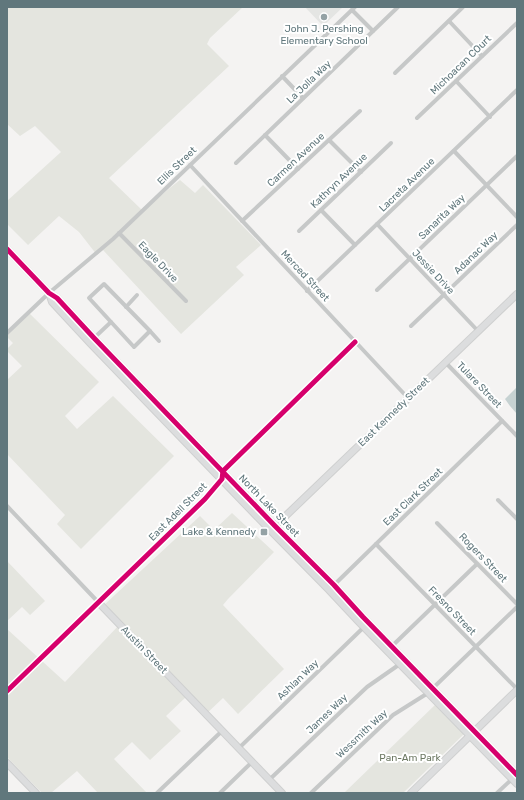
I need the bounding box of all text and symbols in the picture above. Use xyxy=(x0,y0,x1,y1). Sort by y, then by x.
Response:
marker: John J. Pershing Elementary School xyxy=(319,12,329,22)
place label: John J. Pershing Elementary School xyxy=(280,23,368,47)
street label: Michoacan COurt xyxy=(428,33,494,97)
street label: La Jolla Way xyxy=(284,58,334,106)
street label: Carmen Avenue xyxy=(265,130,327,190)
street label: Ellis Street xyxy=(155,144,199,188)
street label: Kathryn Avenue xyxy=(308,151,370,211)
street label: Lacreta Avenue xyxy=(377,155,438,215)
street label: Sanarita Way xyxy=(416,192,468,242)
street label: Adanac Way xyxy=(452,229,501,277)
street label: Eagle Drive xyxy=(136,239,181,285)
street label: Jessie Drive xyxy=(409,247,457,297)
street label: Merced Street xyxy=(278,248,332,304)
street label: Tulare Street xyxy=(454,359,504,411)
street label: East Kennedy Street xyxy=(356,375,432,449)
street label: East Clark Street xyxy=(381,466,445,528)
street label: North Lake Street xyxy=(236,472,302,540)
street label: East Adell Street xyxy=(146,480,210,544)
place label: Lake & Kennedy xyxy=(182,526,256,538)
marker: Lake & Kennedy xyxy=(259,527,269,537)
street label: Rogers Street xyxy=(456,531,510,585)
street label: Fresno Street xyxy=(426,584,478,638)
street label: Austin Street xyxy=(118,624,170,676)
street label: Ashlan Way xyxy=(275,657,322,703)
street label: James Way xyxy=(304,691,350,737)
street label: Wessmith Way xyxy=(334,707,391,761)
park label: Pan-Am Park xyxy=(379,752,442,764)

